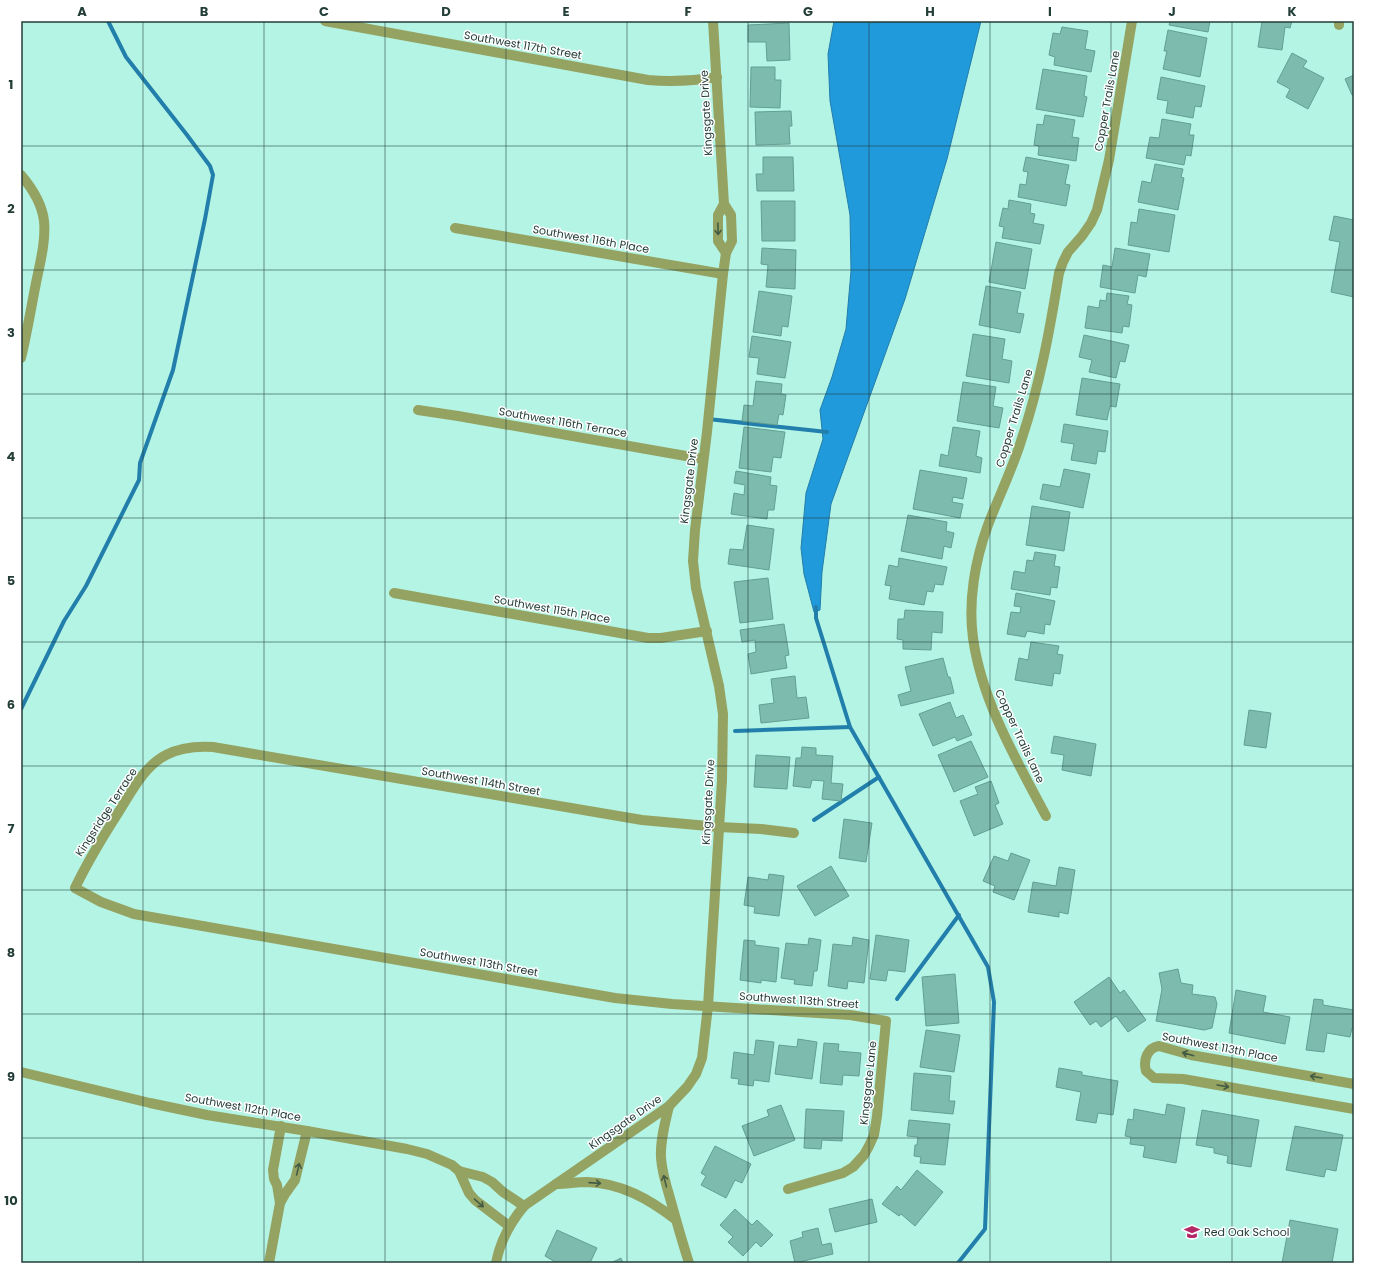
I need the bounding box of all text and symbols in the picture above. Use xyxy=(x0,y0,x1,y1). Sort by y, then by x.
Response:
text: A xyxy=(77,2,87,21)
text: B xyxy=(200,2,209,21)
text: C xyxy=(319,2,329,21)
text: D xyxy=(441,2,451,21)
text: E xyxy=(562,2,570,21)
text: F xyxy=(684,2,692,21)
text: G xyxy=(803,2,813,21)
text: H xyxy=(925,2,935,21)
text: I xyxy=(1048,2,1052,21)
text: J xyxy=(1168,2,1176,21)
text: K xyxy=(1287,2,1297,21)
street label: Southwest 117th Street xyxy=(463,27,583,63)
street label: Copper Trails Lane xyxy=(1090,49,1124,153)
street label: Kingsgate Drive xyxy=(696,70,716,156)
text: 1 xyxy=(9,75,13,94)
text: 2 xyxy=(7,199,15,218)
street label: Southwest 116th Place xyxy=(531,221,651,257)
one-way arrow xyxy=(714,222,722,235)
text: 3 xyxy=(7,323,15,342)
street label: Copper Trails Lane xyxy=(991,367,1037,469)
street label: Southwest 116th Terrace xyxy=(498,403,629,441)
street label: Kingsgate Drive xyxy=(676,437,702,525)
text: 4 xyxy=(7,447,16,466)
text: 5 xyxy=(7,571,15,590)
street label: Southwest 115th Place xyxy=(492,591,612,627)
street label: Copper Trails Lane xyxy=(991,686,1049,786)
text: 6 xyxy=(7,695,15,714)
street label: Kingsgate Drive xyxy=(698,759,718,845)
street label: Southwest 114th Street xyxy=(420,763,542,799)
street label: Kingsridge Terrace xyxy=(71,764,141,859)
text: 7 xyxy=(8,819,15,838)
text: 8 xyxy=(7,943,15,962)
street label: Southwest 113th Street xyxy=(419,944,539,980)
street label: Southwest 113th Street xyxy=(739,988,859,1012)
street label: Southwest 113th Place xyxy=(1161,1028,1279,1066)
street label: Kingsgate Lane xyxy=(856,1040,880,1126)
one-way arrow xyxy=(1182,1050,1195,1057)
text: 9 xyxy=(7,1067,15,1086)
one-way arrow xyxy=(1310,1073,1323,1081)
one-way arrow xyxy=(1217,1082,1230,1090)
street label: Southwest 112th Place xyxy=(184,1089,302,1125)
street label: Kingsgate Drive xyxy=(585,1091,665,1153)
one-way arrow xyxy=(295,1163,303,1176)
one-way arrow xyxy=(661,1175,669,1188)
one-way arrow xyxy=(588,1179,601,1186)
text: 10 xyxy=(4,1191,18,1210)
one-way arrow xyxy=(473,1198,484,1207)
school or university icon: Red Oak School xyxy=(1183,1223,1201,1241)
place label: Red Oak School xyxy=(1204,1224,1290,1240)

